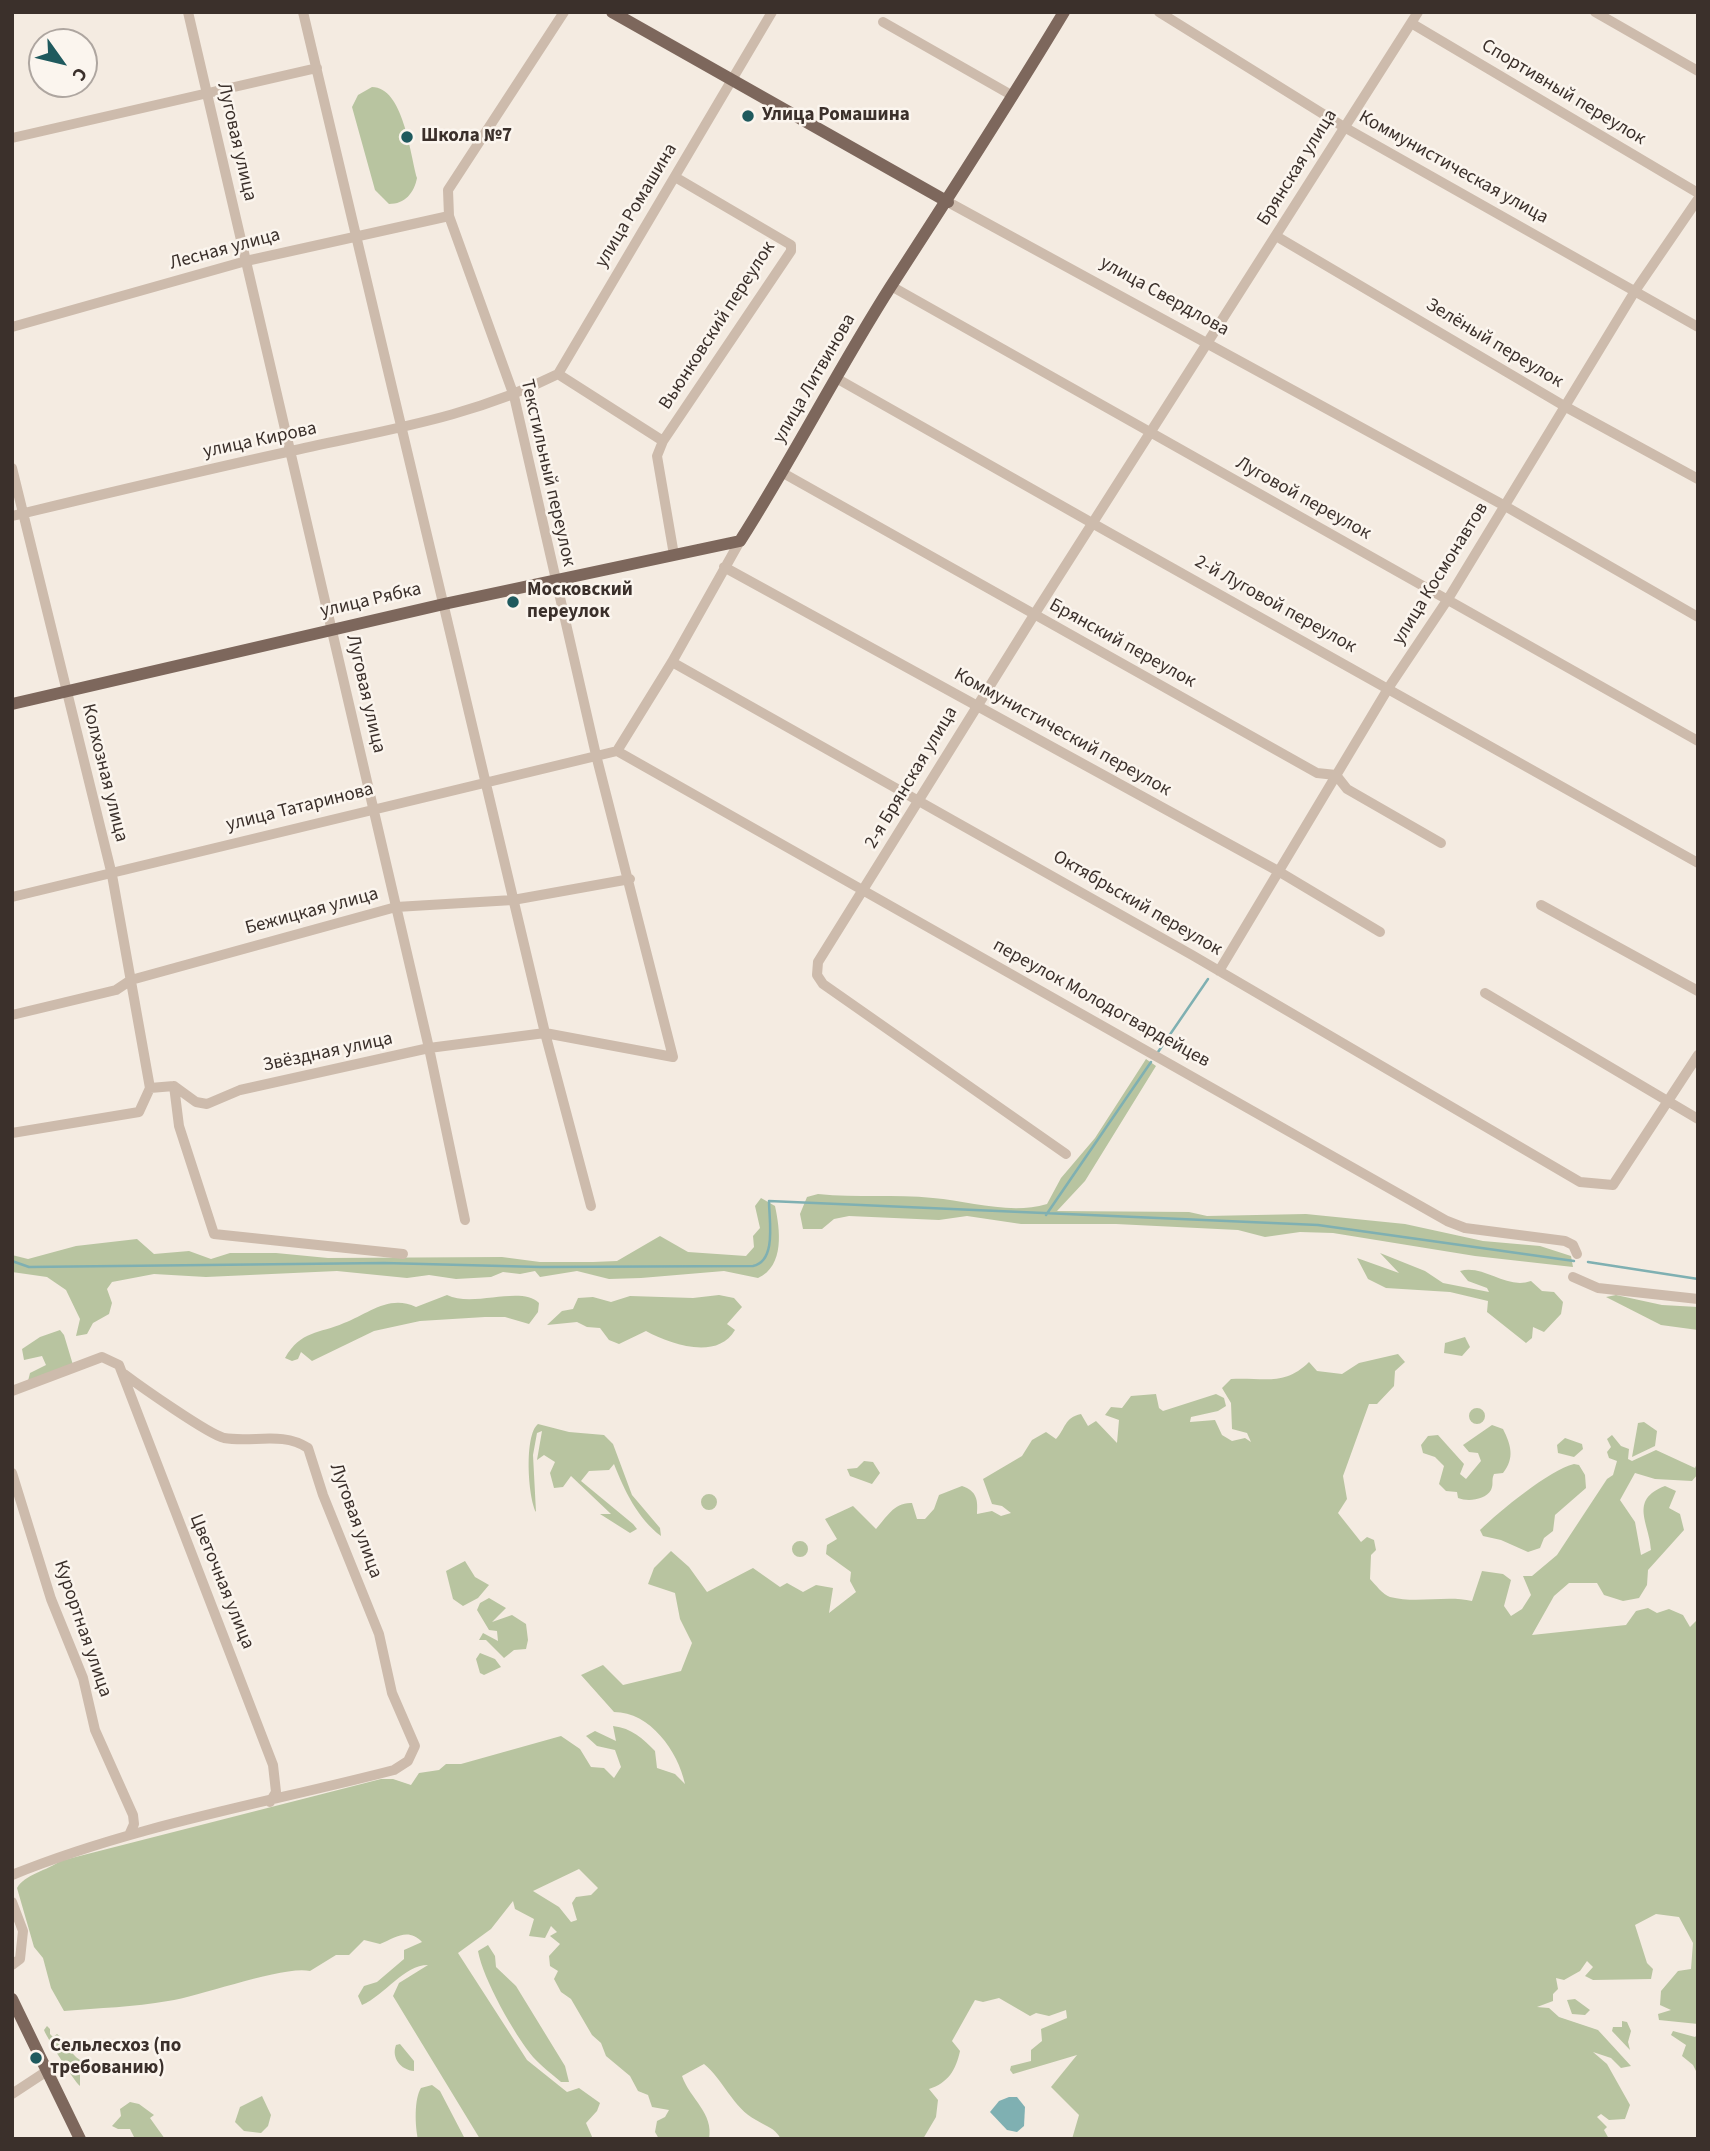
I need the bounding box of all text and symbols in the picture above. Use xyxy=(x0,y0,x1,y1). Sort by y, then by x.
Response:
north arrow xyxy=(28,28,98,98)
street label: Спортивный переулок xyxy=(1477,35,1649,151)
text: С xyxy=(65,62,93,86)
street label: Луговая улица xyxy=(211,81,261,203)
place label: Улица Ромашина xyxy=(762,105,910,127)
street label: Брянская улица xyxy=(1253,106,1343,230)
street label: Коммунистическая улица xyxy=(1354,106,1552,230)
marker: Улица Ромашина xyxy=(740,108,756,124)
place label: Школа №7 xyxy=(421,126,512,148)
marker: Школа №7 xyxy=(399,129,415,145)
street label: улица Ромашина xyxy=(591,140,683,272)
street label: Лесная улица xyxy=(167,224,283,276)
street label: Вьюнковский переулок xyxy=(655,238,781,414)
street label: улица Свердлова xyxy=(1095,252,1233,342)
street label: Зелёный переулок xyxy=(1421,294,1567,394)
street label: улица Литвинова xyxy=(769,310,861,448)
street label: Текстильный переулок xyxy=(514,377,580,569)
street label: улица Кирова xyxy=(201,418,319,464)
street label: Луговой переулок xyxy=(1231,452,1375,546)
street label: улица Космонавтов xyxy=(1388,499,1494,649)
street label: 2-й Луговой переулок xyxy=(1190,551,1360,659)
street label: улица Рябка xyxy=(318,578,424,624)
place label: Московский переулок xyxy=(527,580,633,624)
marker: Московский переулок xyxy=(505,594,521,610)
street label: Брянский переулок xyxy=(1045,594,1199,694)
street label: Луговая улица xyxy=(340,633,390,755)
street label: Коммунистический переулок xyxy=(950,664,1174,802)
street label: Колхозная улица xyxy=(76,702,132,844)
street label: 2-я Брянская улица xyxy=(861,703,963,853)
street label: улица Татаринова xyxy=(224,779,376,837)
street label: Октябрьский переулок xyxy=(1048,846,1226,962)
street label: Бежицкая улица xyxy=(243,883,381,941)
street label: переулок Молодогвардейцев xyxy=(988,935,1214,1073)
street label: Звёздная улица xyxy=(261,1028,395,1078)
street label: Луговая улица xyxy=(324,1460,386,1582)
street label: Цветочная улица xyxy=(184,1511,258,1653)
street label: Курортная улица xyxy=(48,1558,116,1700)
place label: Сельлесхоз (по требованию) xyxy=(50,2036,181,2080)
marker: Сельлесхоз (по требованию) xyxy=(28,2050,44,2066)

